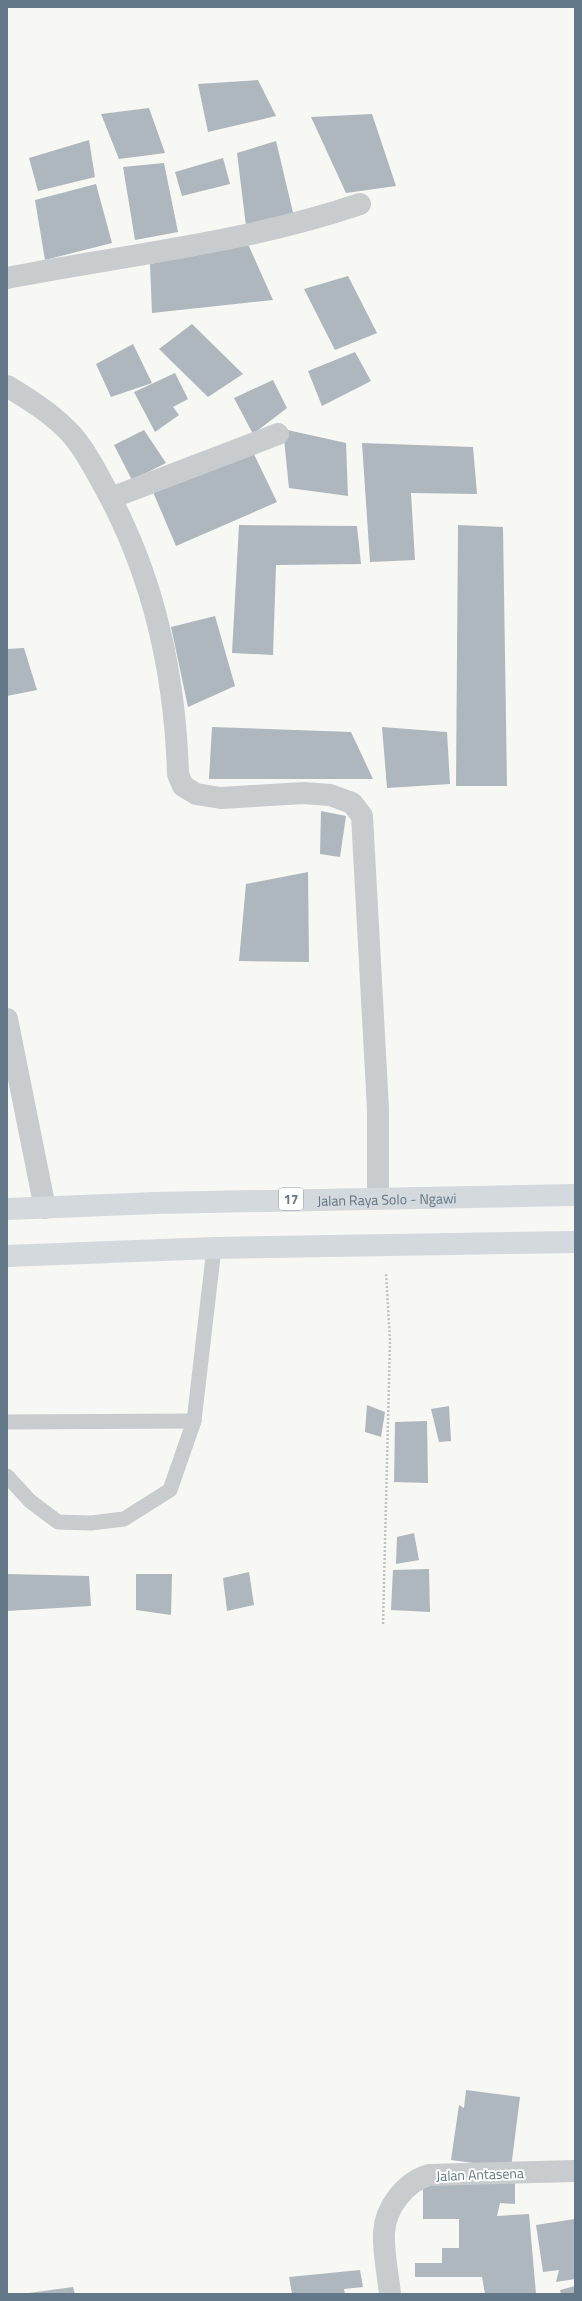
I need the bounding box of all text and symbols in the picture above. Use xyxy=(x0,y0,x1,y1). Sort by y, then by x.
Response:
street label: Jalan Raya Solo - Ngawi xyxy=(317,1187,457,1210)
road number: 17 xyxy=(279,1188,303,1210)
street label: Jalan Antasena xyxy=(436,2162,524,2186)

